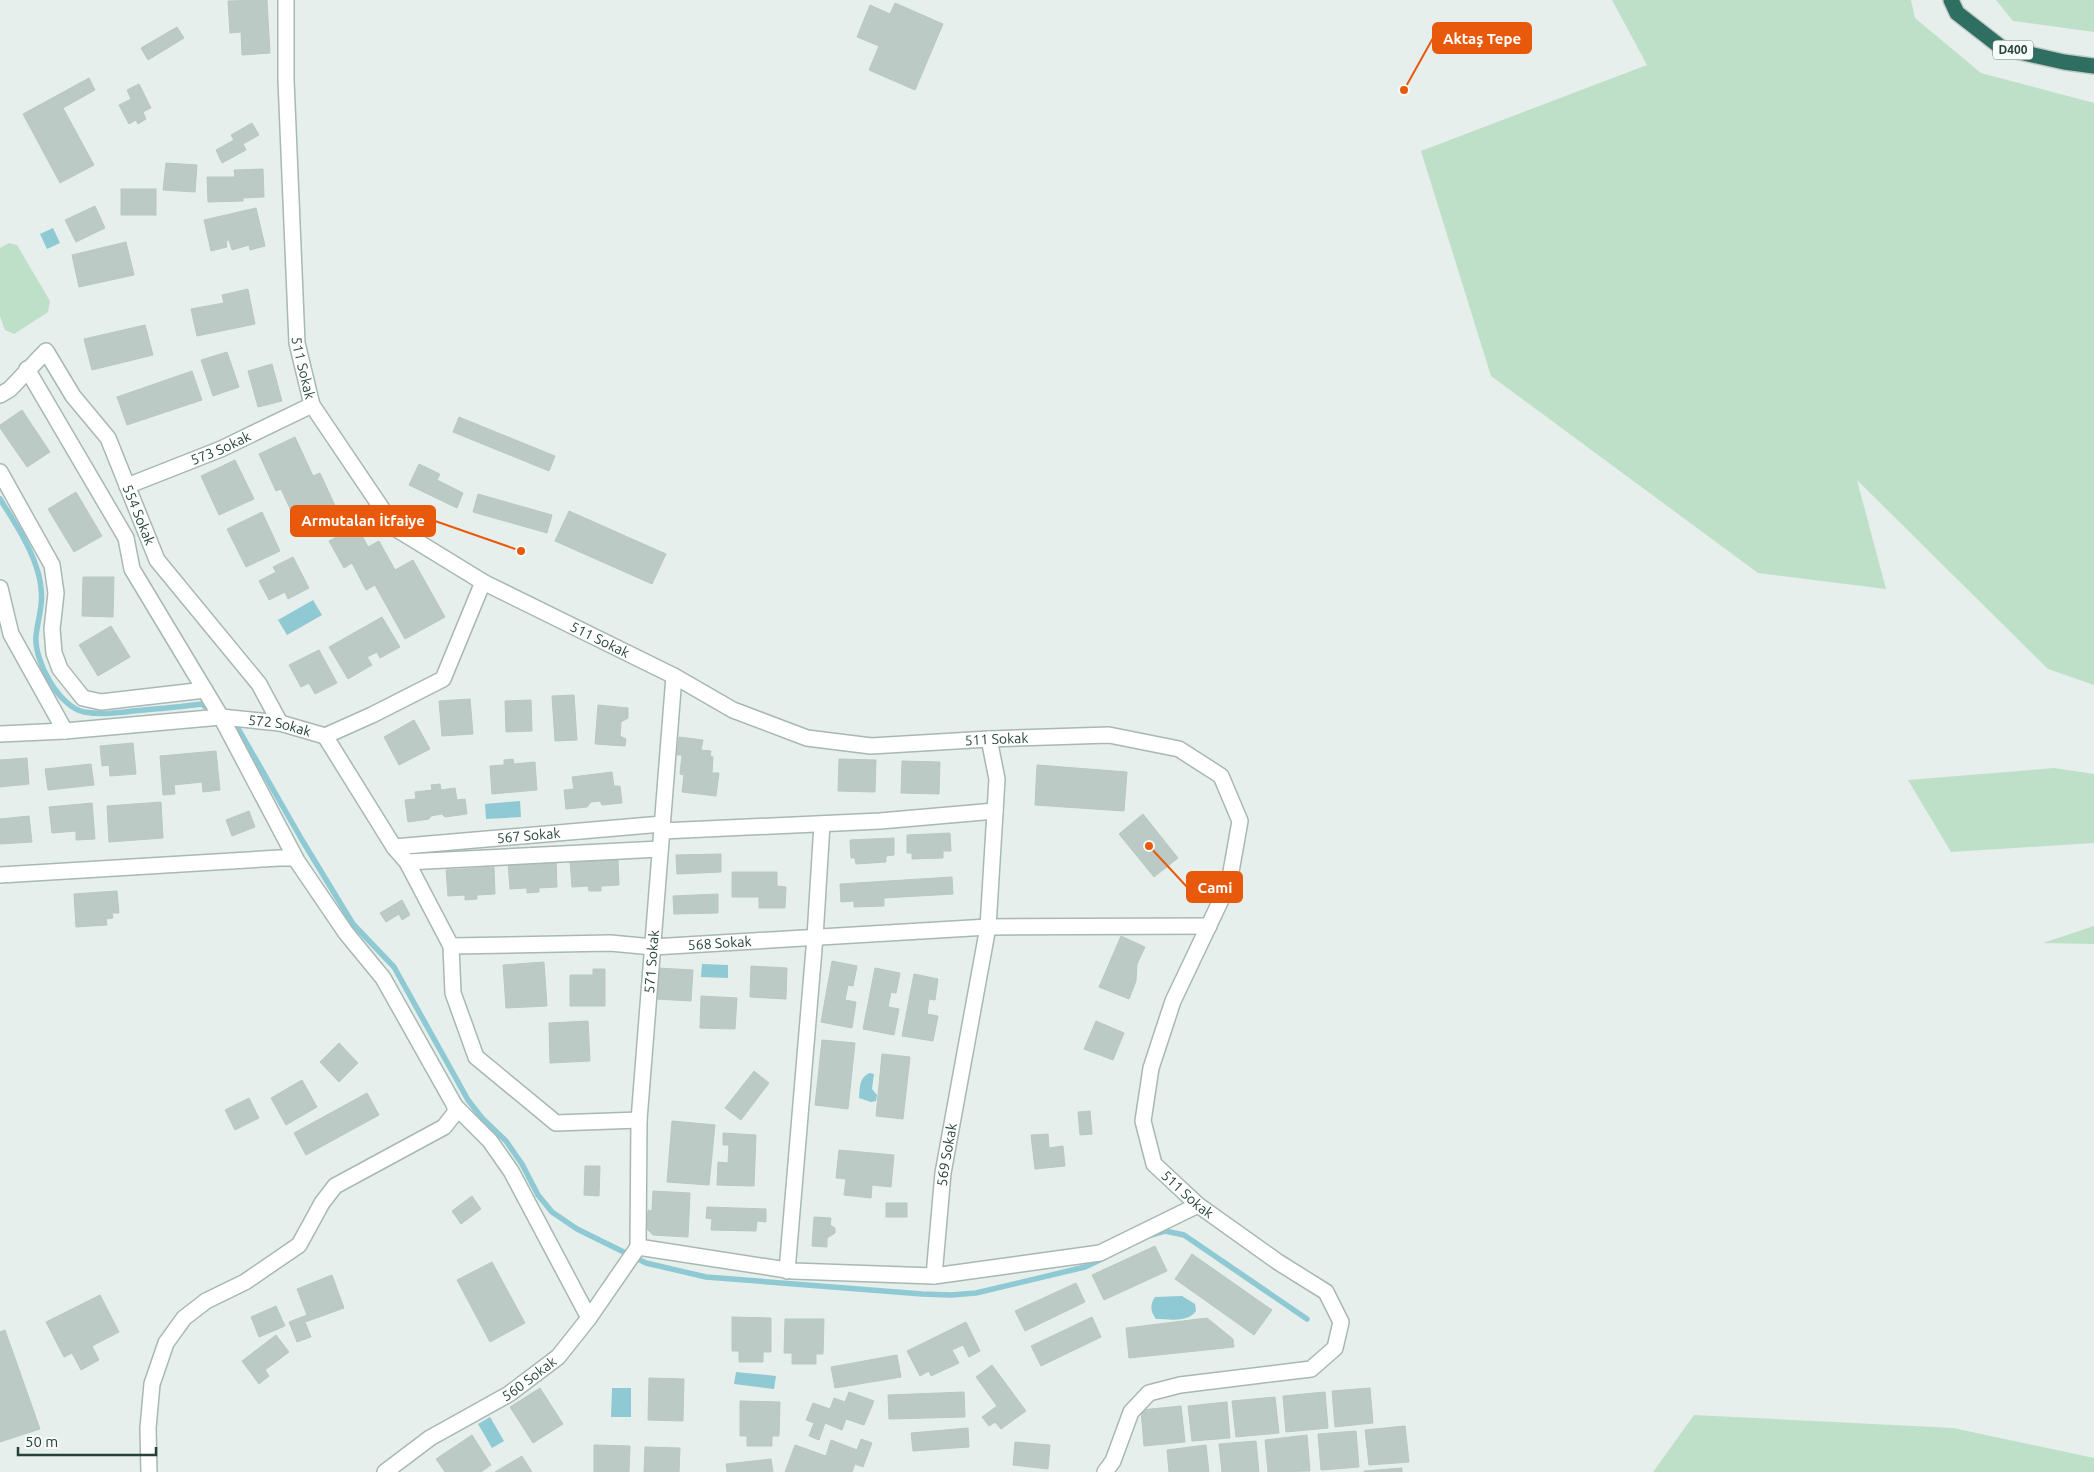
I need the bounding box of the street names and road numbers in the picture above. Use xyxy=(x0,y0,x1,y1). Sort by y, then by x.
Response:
road number: D400 xyxy=(1993,40,2033,60)
street label: 511 Sokak xyxy=(289,337,318,401)
street label: 573 Sokak xyxy=(188,428,253,468)
street label: 554 Sokak xyxy=(120,482,158,547)
street label: 511 Sokak xyxy=(568,618,632,661)
street label: 572 Sokak xyxy=(247,712,313,740)
street label: 511 Sokak xyxy=(964,730,1029,748)
street label: 567 Sokak xyxy=(496,825,561,846)
street label: 571 Sokak xyxy=(641,929,662,994)
street label: 568 Sokak xyxy=(687,933,752,953)
street label: 569 Sokak xyxy=(934,1122,960,1187)
street label: 511 Sokak xyxy=(1158,1167,1216,1221)
street label: 560 Sokak xyxy=(499,1353,559,1404)

